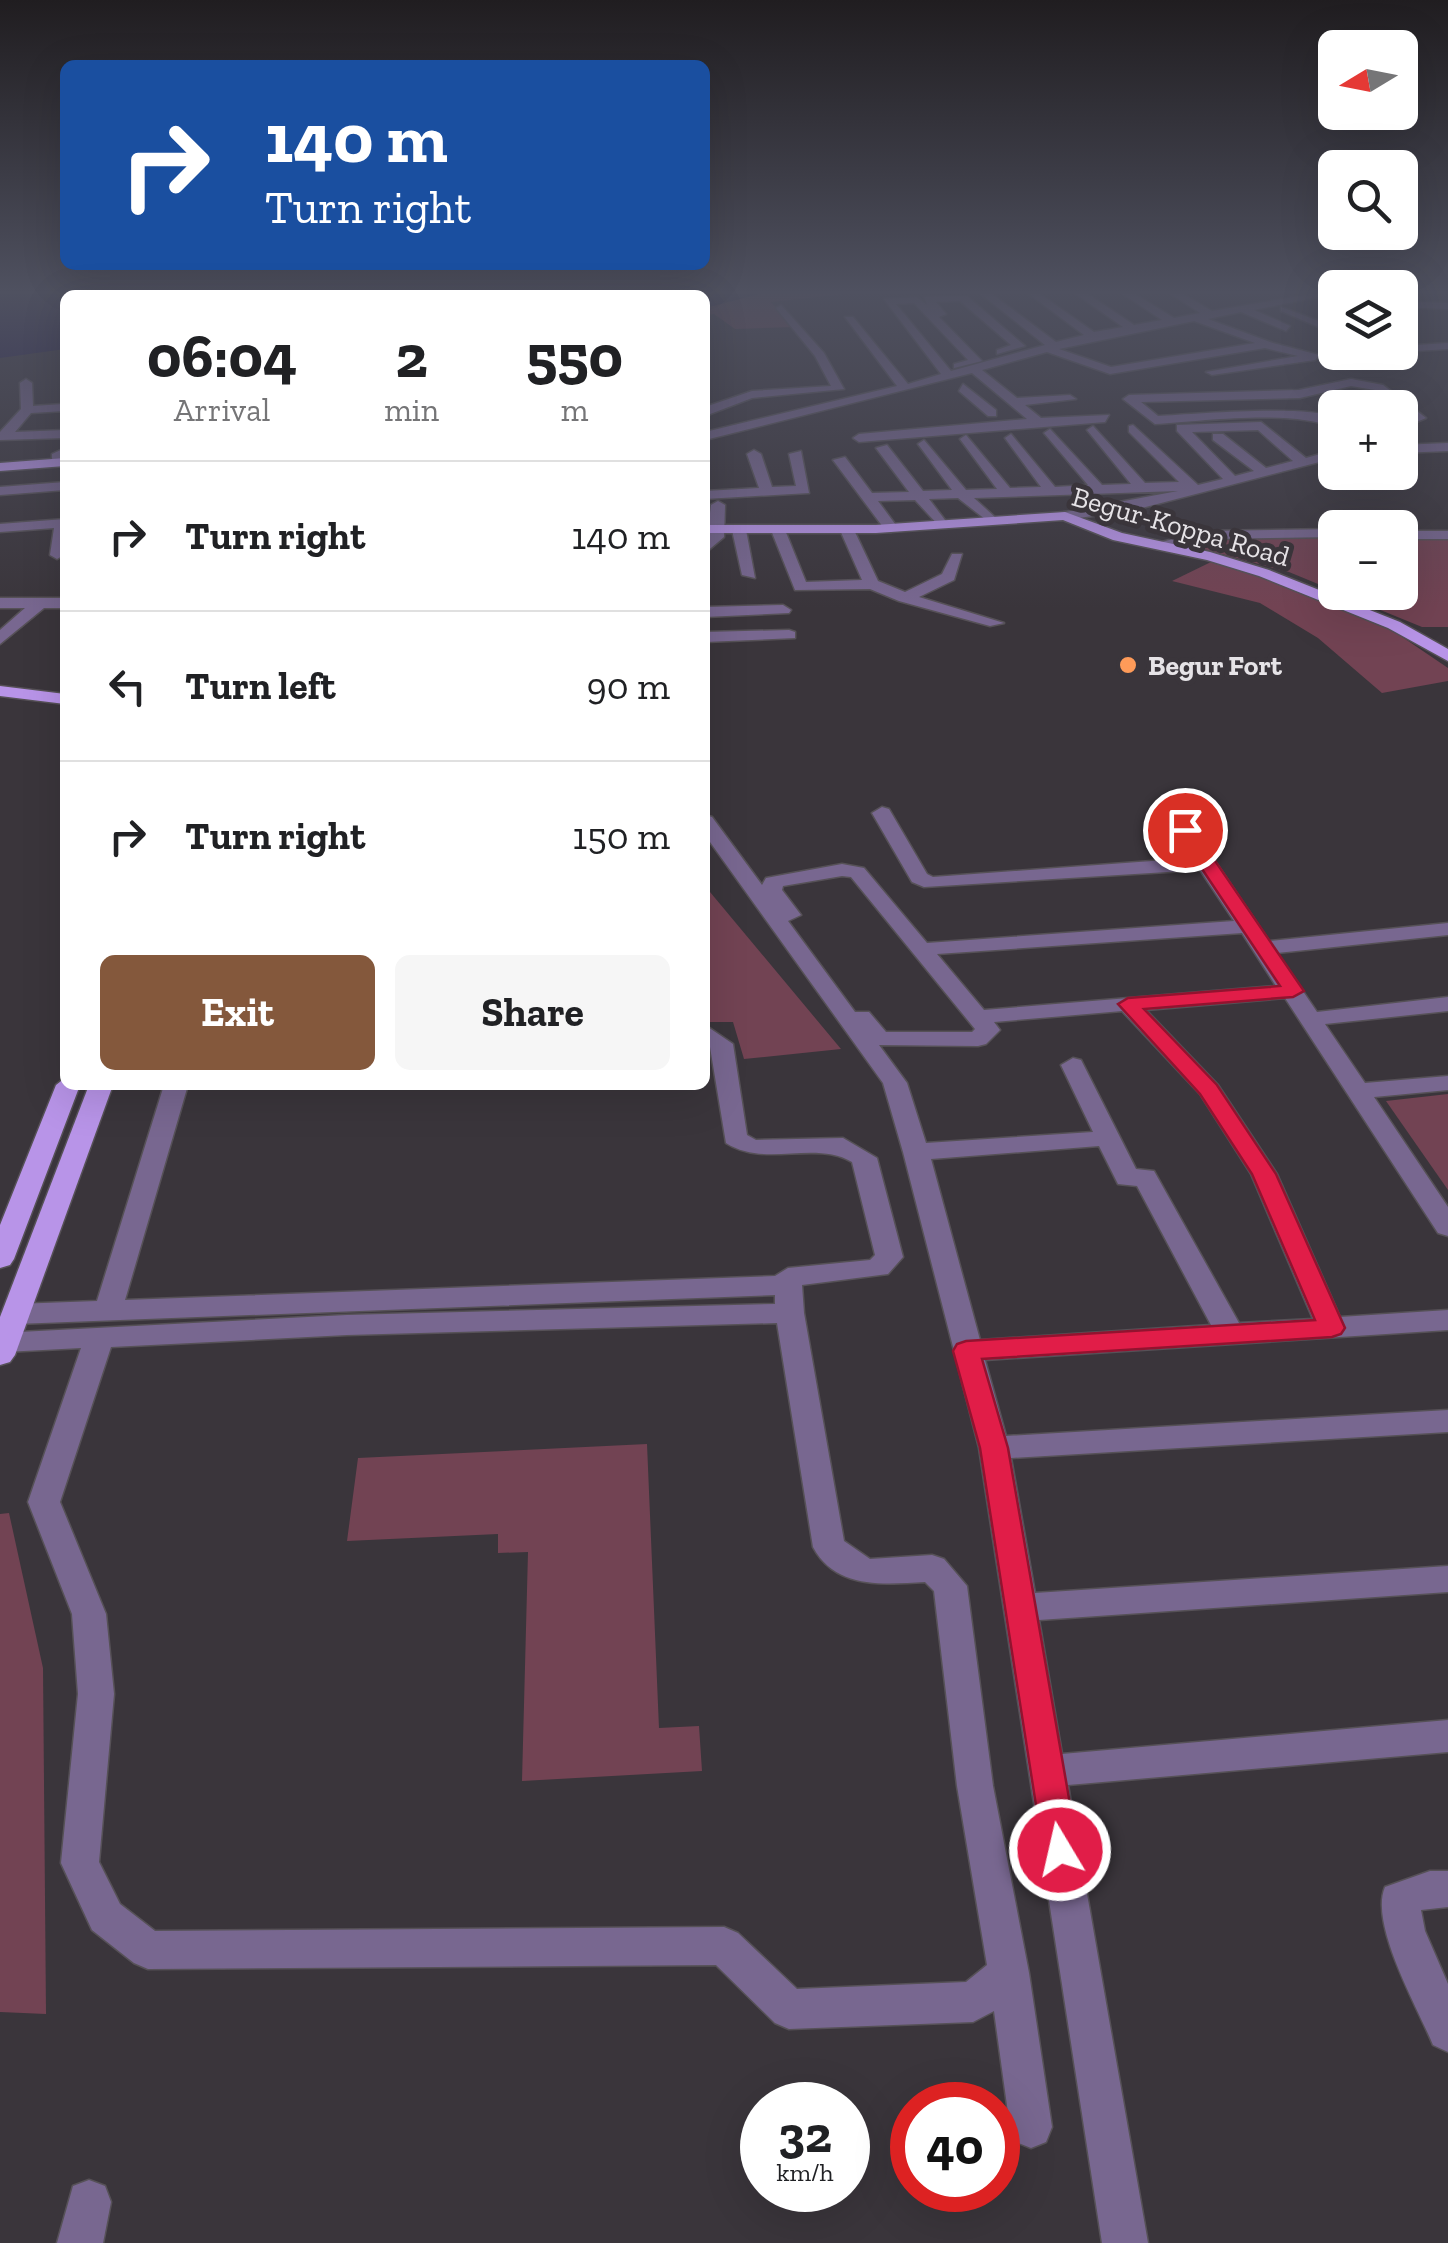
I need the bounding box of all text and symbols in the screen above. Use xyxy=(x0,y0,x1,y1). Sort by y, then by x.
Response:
north arrow xyxy=(1318,30,1418,130)
map controls xyxy=(1318,30,1418,610)
text: 140 m xyxy=(265,96,448,180)
icon: right xyxy=(100,100,230,230)
button: search xyxy=(1318,150,1418,250)
text: Turn right xyxy=(265,181,471,235)
button: layers xyxy=(1318,270,1418,370)
text: 06:04 xyxy=(147,320,297,392)
text: 2 xyxy=(395,320,428,392)
text: 550 xyxy=(526,320,623,392)
button: + xyxy=(1318,390,1418,490)
text: Arrival xyxy=(174,391,270,429)
text: min xyxy=(384,391,439,429)
text: m xyxy=(561,391,588,429)
street label: Begur-Koppa Road xyxy=(1068,480,1293,573)
icon: right xyxy=(100,509,155,564)
button: − xyxy=(1318,510,1418,610)
text: Turn right xyxy=(185,513,365,559)
text: 140 m xyxy=(572,513,670,559)
place label: Begur Fort xyxy=(1148,649,1283,682)
marker: Begur Fort xyxy=(1117,654,1139,676)
icon: left xyxy=(100,659,155,714)
text: Turn left xyxy=(185,663,336,709)
text: 90 m xyxy=(587,663,670,709)
pin xyxy=(1143,788,1228,873)
icon: arrive xyxy=(1158,803,1213,858)
icon: right xyxy=(100,809,155,864)
text: Turn right xyxy=(185,813,365,859)
text: 150 m xyxy=(573,813,670,859)
button: Exit xyxy=(100,955,375,1070)
button: Share xyxy=(395,955,670,1070)
position arrow xyxy=(1008,1798,1112,1902)
speed limit sign: 40 xyxy=(890,2082,1020,2212)
text: 32 xyxy=(778,2105,832,2165)
text: km/h xyxy=(776,2157,834,2187)

